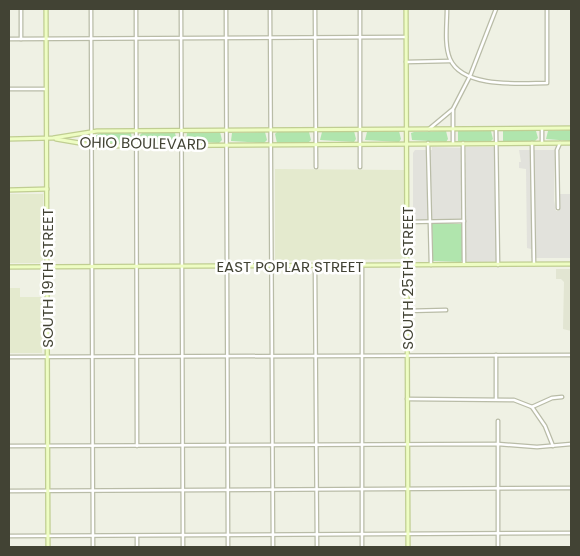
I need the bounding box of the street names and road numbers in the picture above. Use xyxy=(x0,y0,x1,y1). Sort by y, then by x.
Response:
street label: OHIO BOULEVARD xyxy=(79,131,207,155)
street label: SOUTH 25TH STREET xyxy=(397,206,418,350)
street label: SOUTH 19TH STREET xyxy=(37,208,58,348)
street label: EAST POPLAR STREET xyxy=(216,256,364,277)

